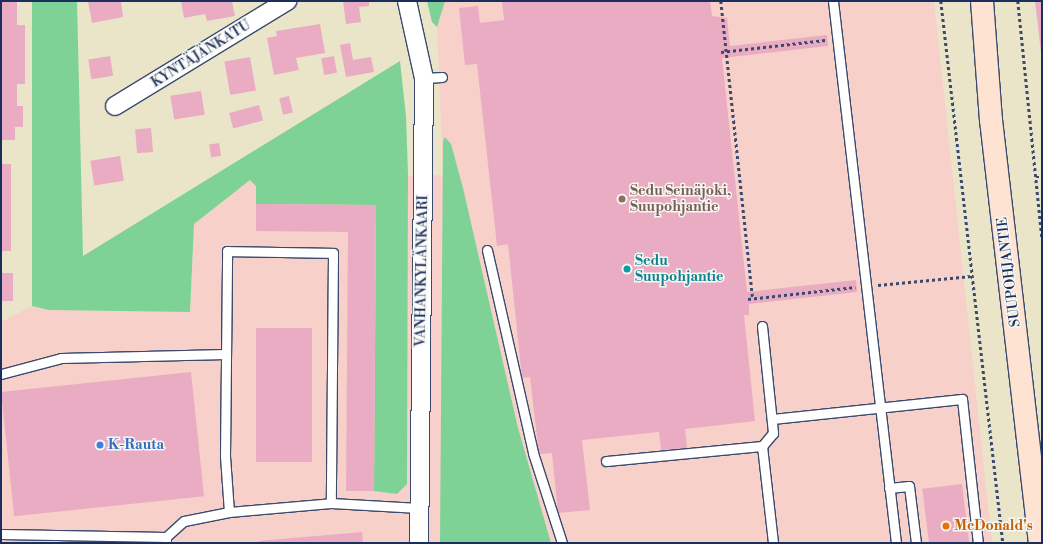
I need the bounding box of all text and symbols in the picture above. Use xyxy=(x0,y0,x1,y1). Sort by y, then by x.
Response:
street label: KYNTÄJÄNKATU xyxy=(148,17,254,91)
place label: Sedu Seinäjoki, Suupohjantie xyxy=(630,183,731,216)
marker: Sedu Seinäjoki, Suupohjantie xyxy=(617,194,627,204)
street label: VANHANKYLÄNKAARI xyxy=(412,195,432,347)
street label: SUUPOHJANTIE xyxy=(994,216,1024,328)
place label: Sedu Suupohjantie xyxy=(635,253,723,286)
marker: Sedu Suupohjantie xyxy=(622,264,632,274)
place label: K-Rauta xyxy=(108,437,164,453)
marker: K-Rauta xyxy=(95,440,105,450)
place label: McDonald's xyxy=(954,518,1033,534)
marker: McDonald's xyxy=(941,521,951,531)

